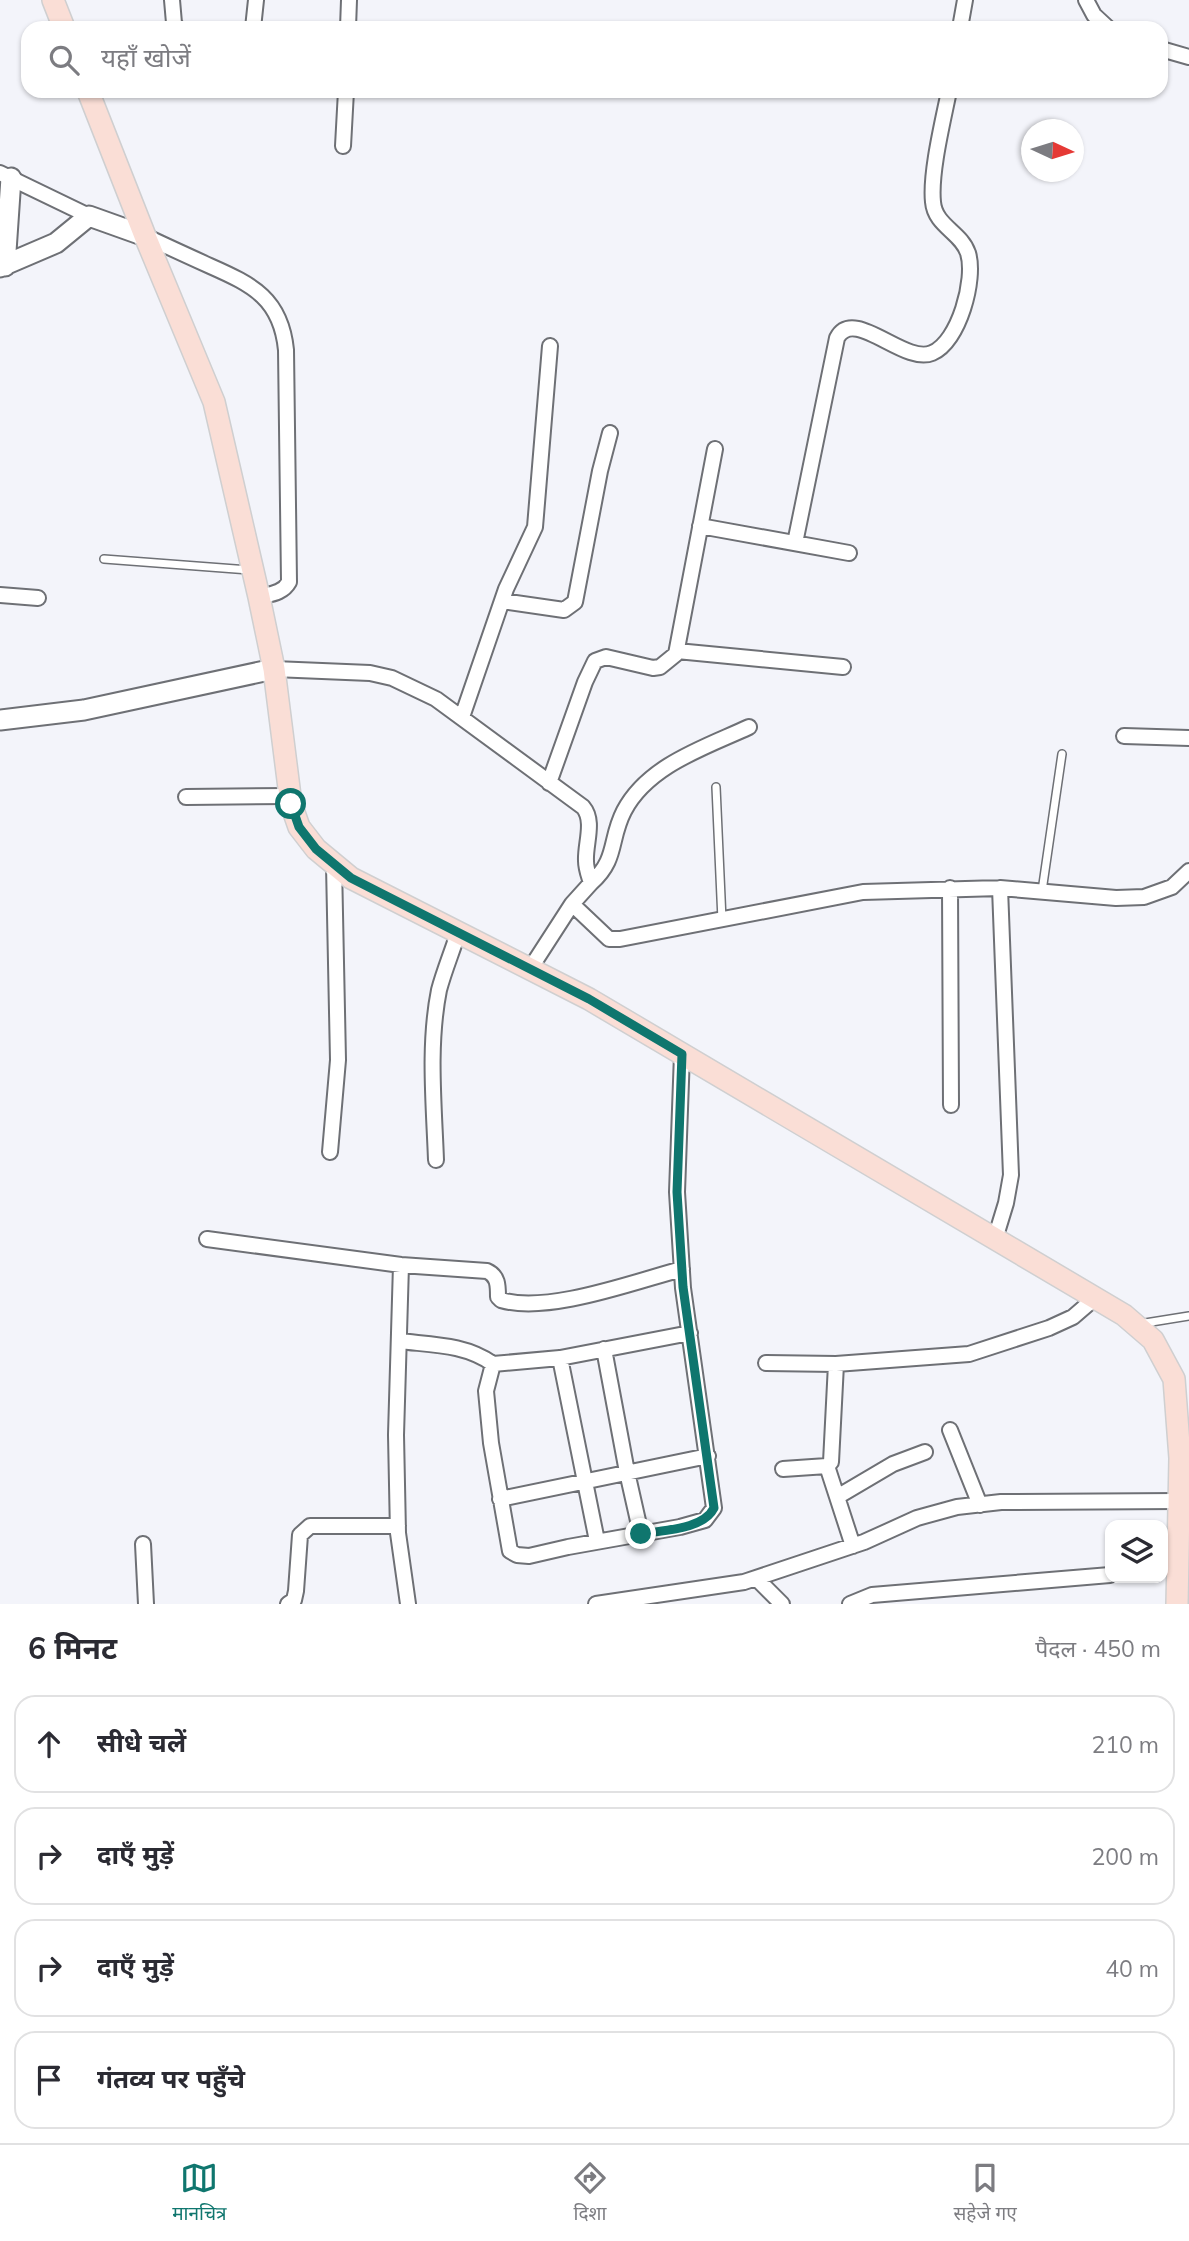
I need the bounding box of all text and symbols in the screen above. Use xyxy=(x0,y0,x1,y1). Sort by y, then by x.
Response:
search box xyxy=(21,21,1168,98)
icon: search xyxy=(45,41,83,79)
text: यहाँ खोजें xyxy=(101,41,191,74)
north arrow xyxy=(1021,119,1084,182)
route start xyxy=(275,788,306,819)
route end xyxy=(625,1518,656,1549)
map controls xyxy=(1105,1520,1168,1583)
button: layers xyxy=(1105,1520,1168,1583)
text: 6 मिनट xyxy=(28,1629,117,1667)
text: पैदल · 450 m xyxy=(1035,1634,1161,1663)
icon: ahead xyxy=(30,1725,68,1763)
text: सीधे चलें xyxy=(97,1726,186,1759)
text: 210 m xyxy=(1091,1730,1159,1759)
icon: right xyxy=(30,1837,68,1875)
text: दाएँ मुड़ें xyxy=(97,1838,174,1871)
text: 200 m xyxy=(1091,1842,1159,1871)
icon: right xyxy=(30,1949,68,1987)
text: दाएँ मुड़ें xyxy=(97,1950,174,1983)
text: 40 m xyxy=(1105,1954,1159,1983)
icon: arrive xyxy=(30,2061,68,2099)
text: गंतव्य पर पहुँचे xyxy=(97,2062,245,2095)
tab: मानचित्र xyxy=(172,2159,227,2228)
tab: दिशा xyxy=(571,2159,609,2228)
tab: सहेजे गए xyxy=(954,2159,1017,2228)

